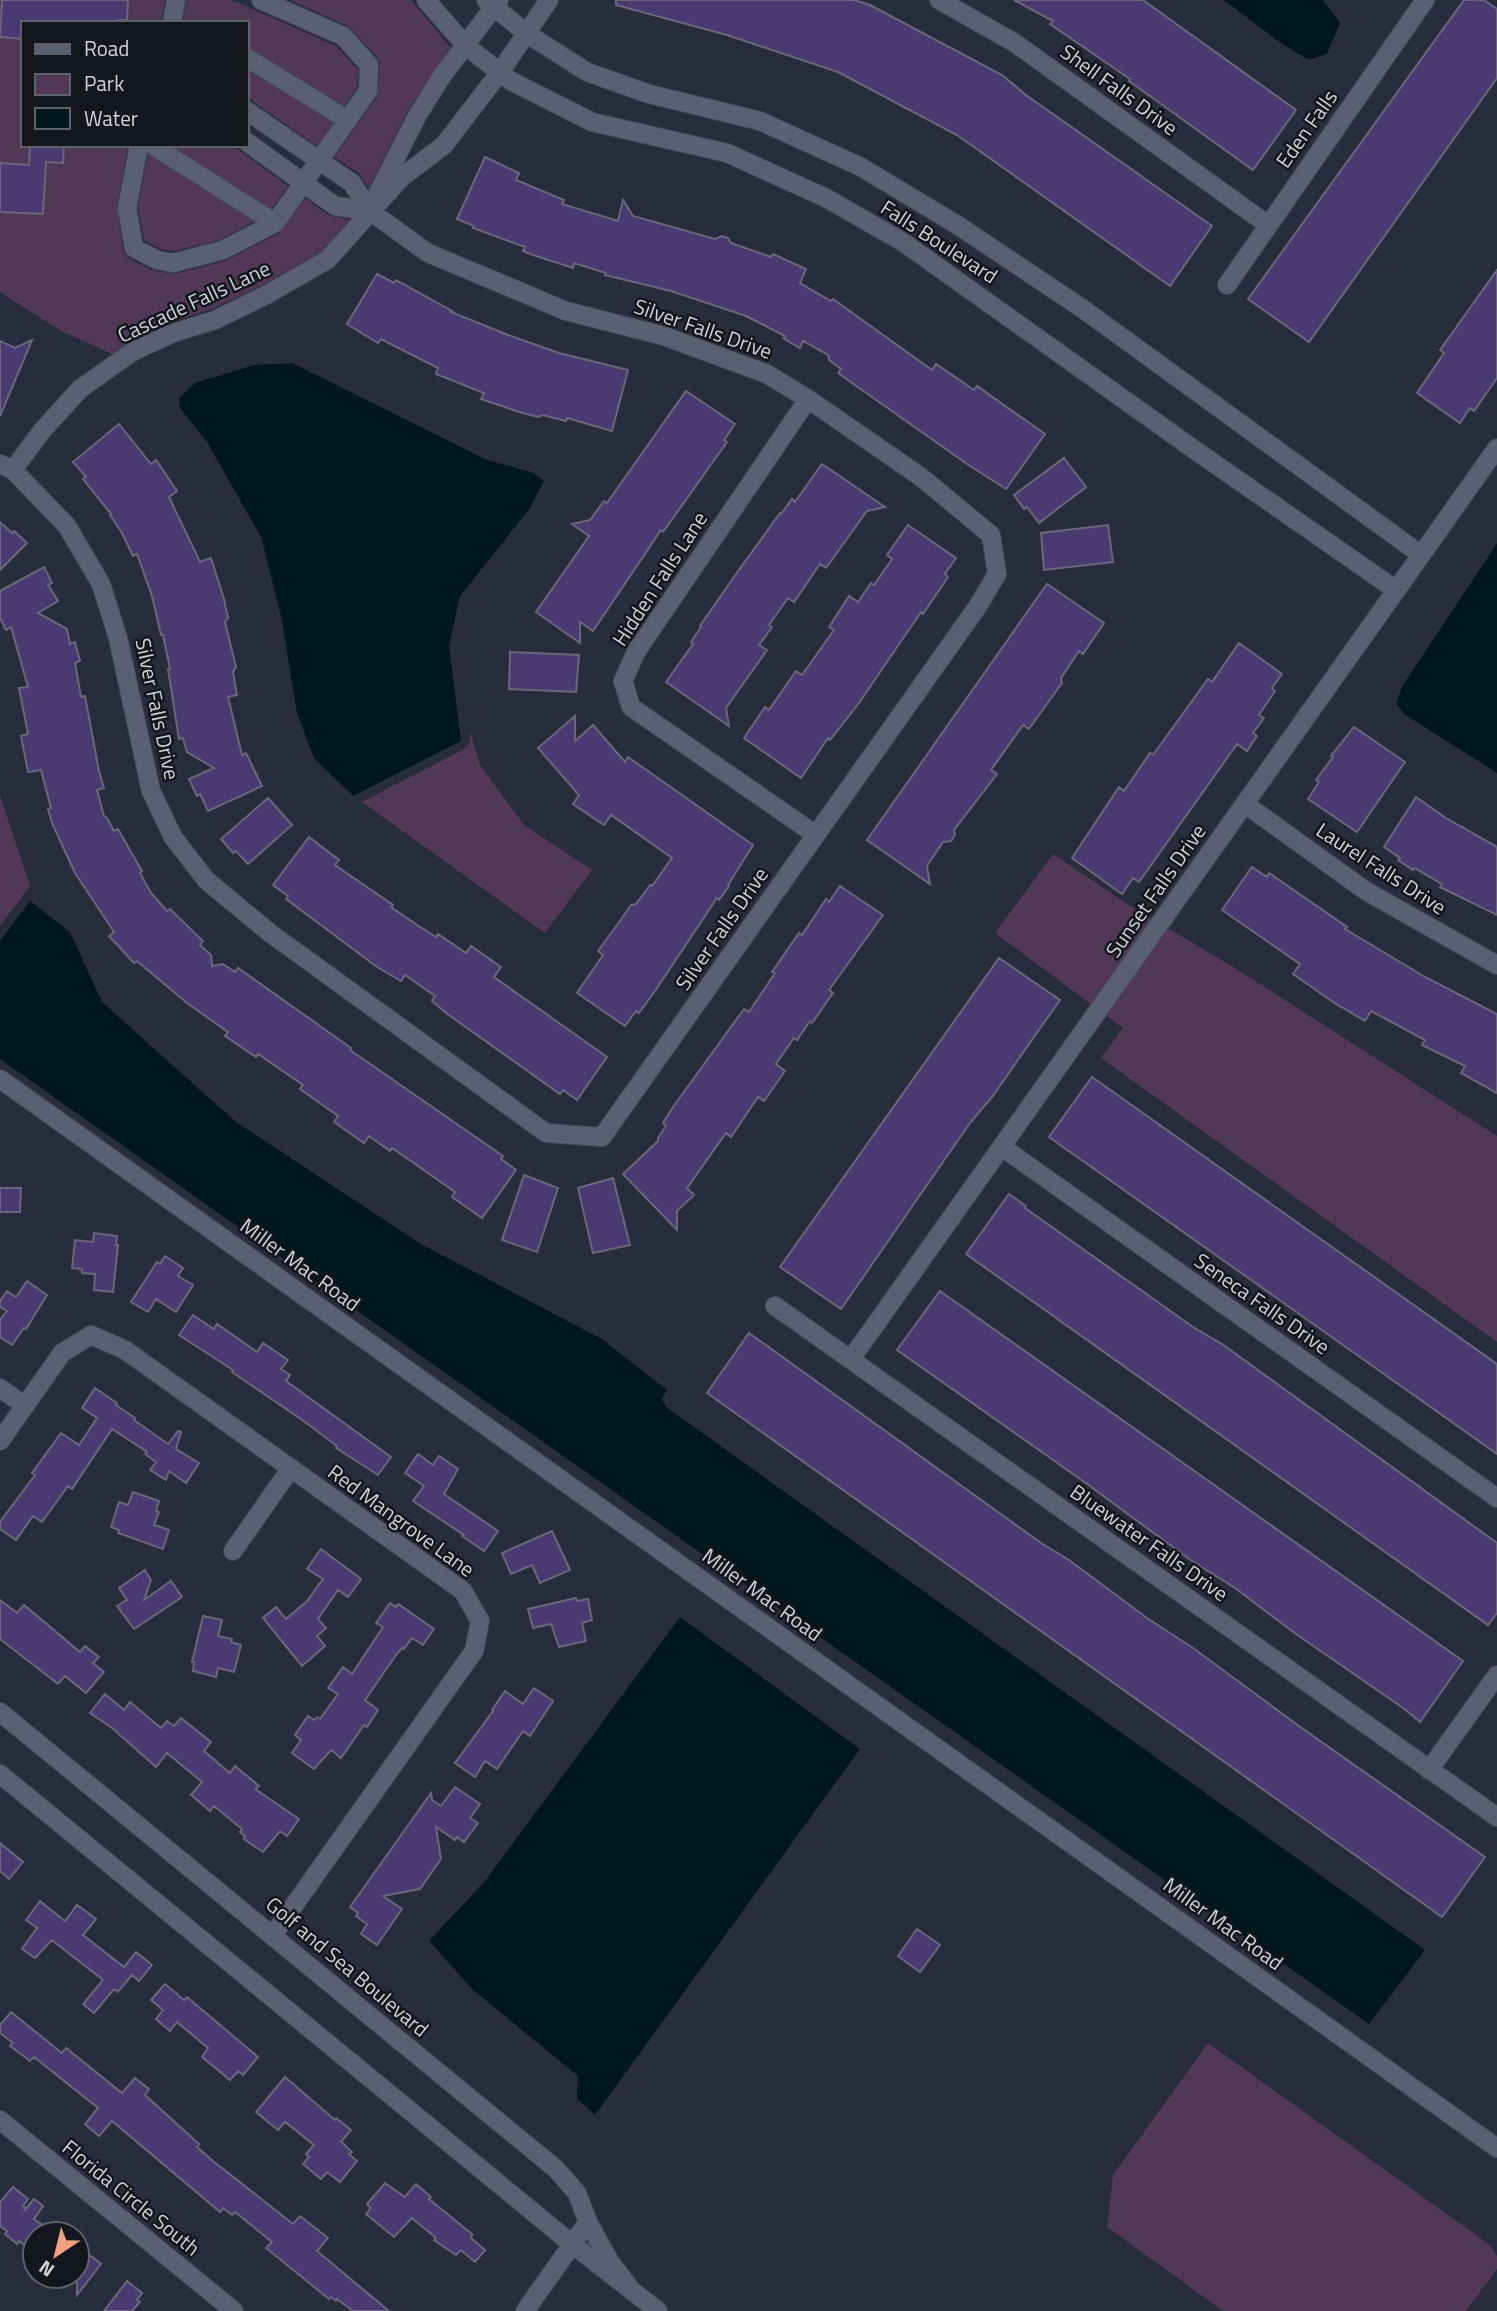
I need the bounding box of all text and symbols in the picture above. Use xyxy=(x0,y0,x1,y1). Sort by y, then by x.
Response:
legend xyxy=(21,21,248,147)
text: Road xyxy=(84,32,129,64)
street label: Shell Falls Drive xyxy=(1054,36,1185,143)
text: Park xyxy=(84,67,124,99)
street label: Eden Falls xyxy=(1267,83,1345,174)
text: Water xyxy=(84,102,138,134)
street label: Falls Boulevard xyxy=(875,191,1004,291)
street label: Cascade Falls Lane xyxy=(112,252,275,350)
street label: Silver Falls Drive xyxy=(630,289,777,367)
street label: Hidden Falls Lane xyxy=(604,505,715,652)
street label: Silver Falls Drive xyxy=(127,635,189,783)
street label: Laurel Falls Drive xyxy=(1310,814,1453,922)
street label: Sunset Falls Drive xyxy=(1097,817,1213,964)
street label: Silver Falls Drive xyxy=(667,860,776,997)
street label: Miller Mac Road xyxy=(234,1210,367,1319)
street label: Seneca Falls Drive xyxy=(1188,1244,1337,1362)
street label: Red Mangrove Lane xyxy=(321,1456,482,1585)
street label: Bluewater Falls Drive xyxy=(1064,1476,1235,1609)
street label: Miller Mac Road xyxy=(696,1540,829,1649)
street label: Miller Mac Road xyxy=(1157,1869,1290,1978)
street label: Golf and Sea Boulevard xyxy=(259,1888,436,2044)
street label: Florida Circle South xyxy=(56,2131,208,2263)
north arrow xyxy=(21,2220,91,2290)
text: N xyxy=(32,2254,60,2285)

